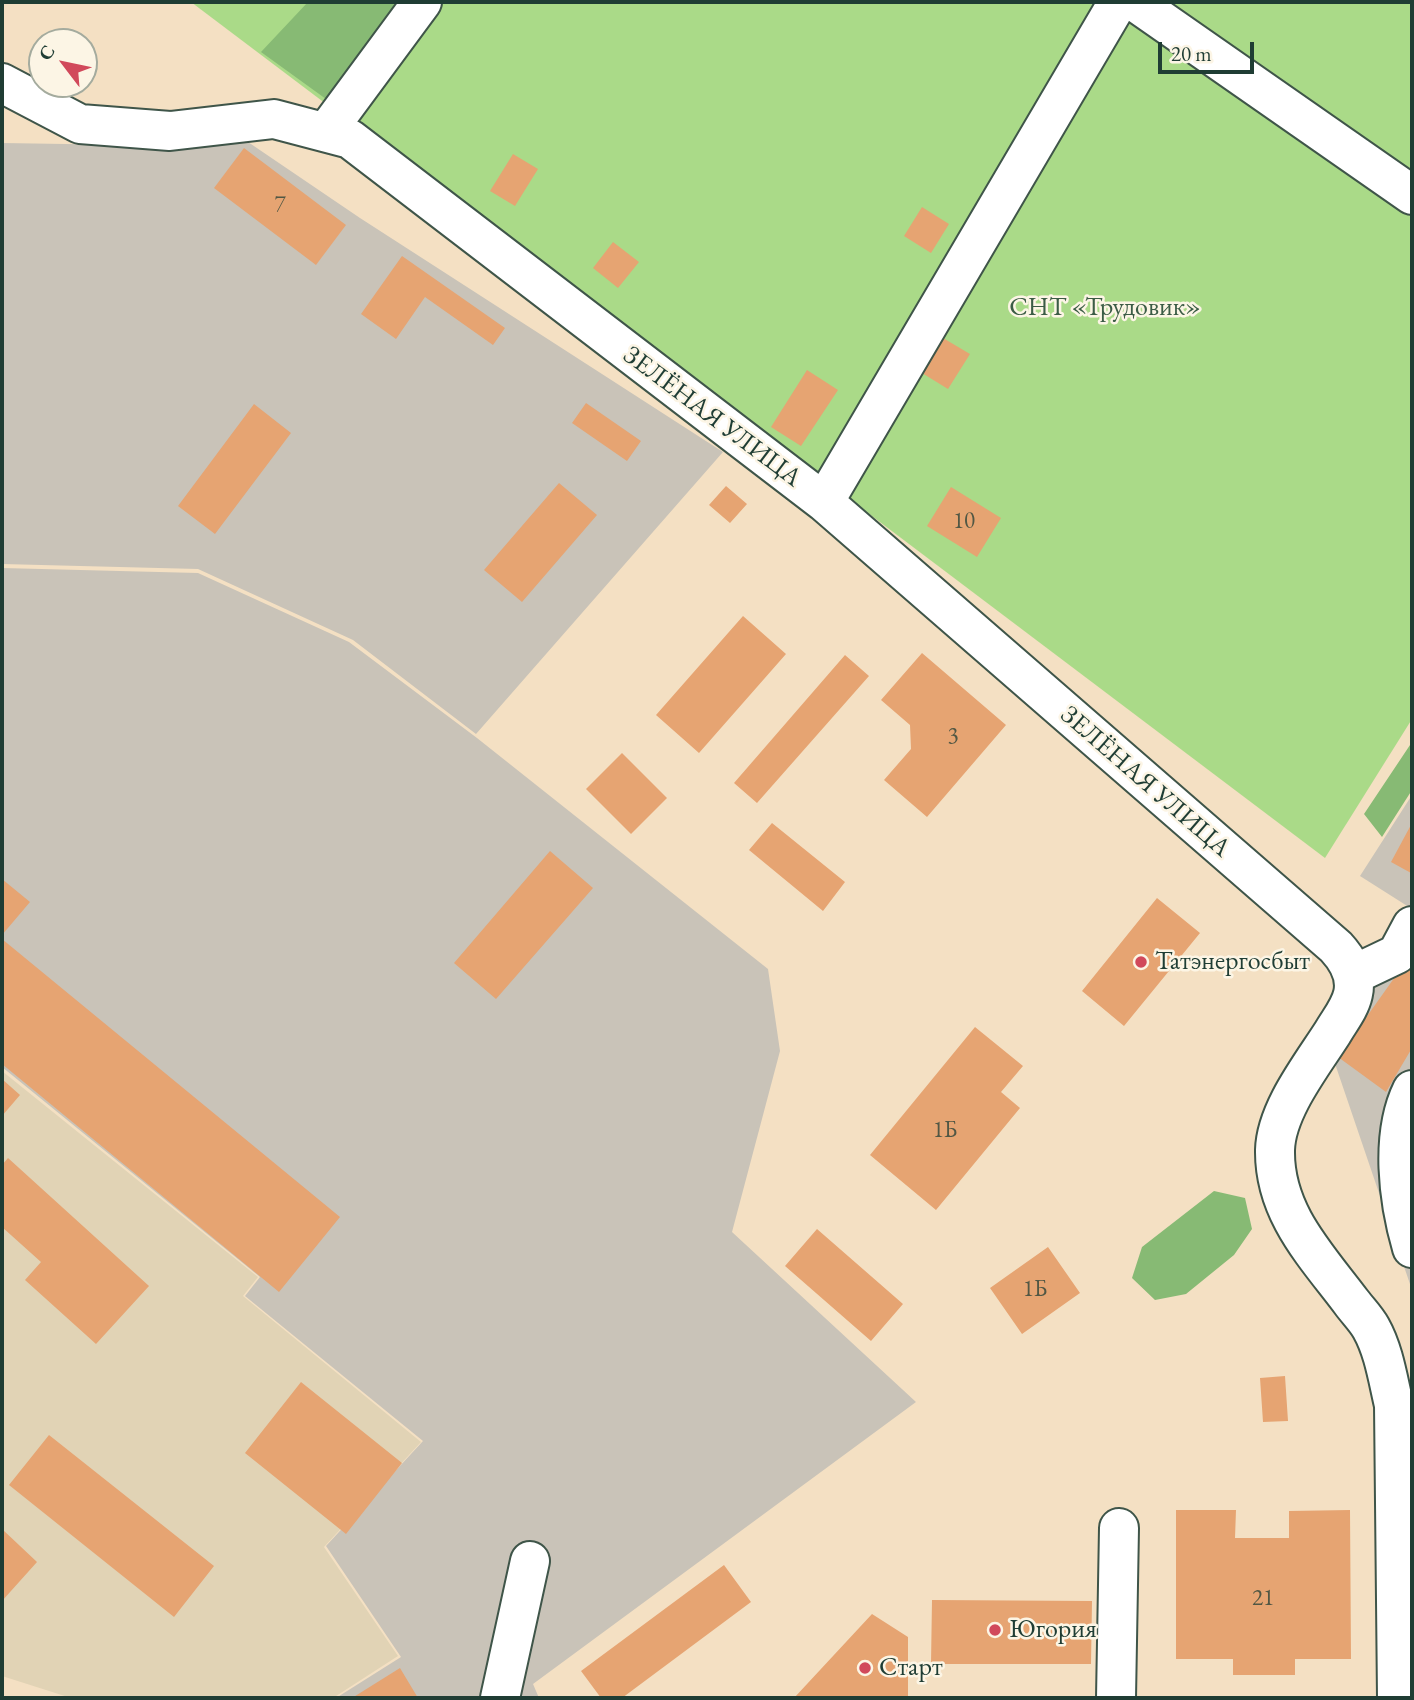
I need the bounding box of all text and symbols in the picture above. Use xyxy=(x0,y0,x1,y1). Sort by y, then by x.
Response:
north arrow xyxy=(28,28,98,98)
scale bar xyxy=(1162,28,1258,72)
text: С xyxy=(32,40,61,65)
text: 20 m xyxy=(1171,40,1212,67)
house number: 7 xyxy=(274,192,286,220)
park label: СНТ «Трудовик» xyxy=(1009,292,1201,324)
street label: ЗЕЛЁНАЯ УЛИЦА xyxy=(617,340,807,494)
house number: 10 xyxy=(953,508,975,536)
street label: ЗЕЛЁНАЯ УЛИЦА xyxy=(1054,700,1236,864)
house number: 3 xyxy=(947,723,959,751)
place label: Татэнергосбыт xyxy=(1155,946,1310,978)
marker: Татэнергосбыт xyxy=(1133,954,1149,970)
house number: 1Б xyxy=(933,1117,957,1145)
house number: 1Б xyxy=(1023,1276,1047,1304)
house number: 21 xyxy=(1252,1585,1274,1613)
place label: Югория xyxy=(1009,1614,1097,1646)
marker: Югория xyxy=(987,1622,1003,1638)
place label: Старт xyxy=(879,1652,943,1684)
marker: Старт xyxy=(857,1660,873,1676)

